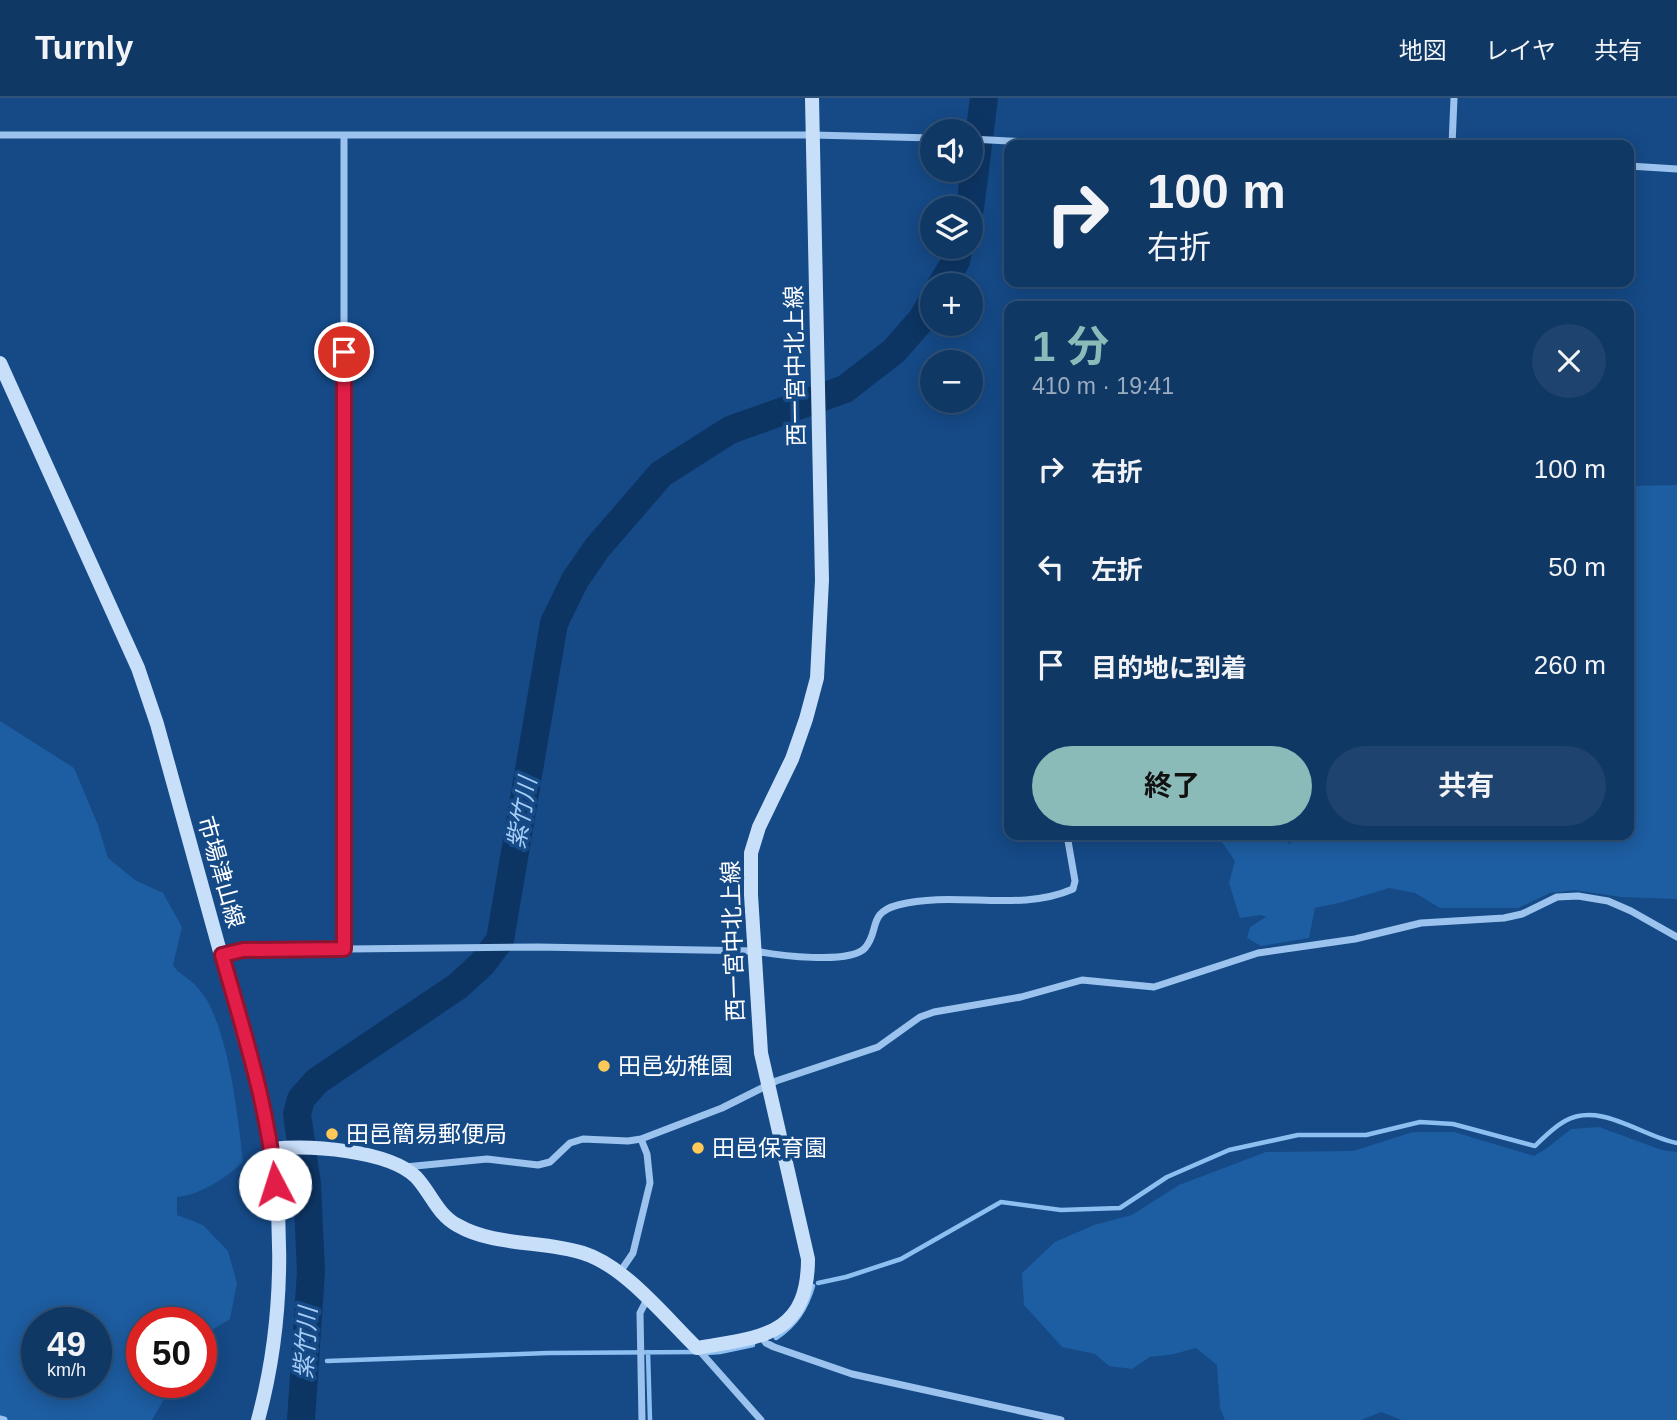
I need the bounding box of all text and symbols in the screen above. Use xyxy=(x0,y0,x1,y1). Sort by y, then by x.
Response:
text: Turnly xyxy=(35,29,133,66)
text: 地図 xyxy=(1399,37,1447,64)
text: レイヤ xyxy=(1485,37,1556,64)
text: 共有 xyxy=(1594,37,1642,64)
map controls xyxy=(920,119,983,413)
button: sound xyxy=(920,119,983,182)
text: 100 m xyxy=(1147,164,1286,218)
icon: right xyxy=(1032,168,1123,259)
button: layers xyxy=(920,196,983,259)
text: 右折 xyxy=(1147,229,1211,265)
button: + xyxy=(920,273,983,336)
street label: 西一宮中北上線 xyxy=(781,285,809,447)
pin xyxy=(314,322,374,382)
text: 1 分 xyxy=(1032,323,1109,370)
button: close xyxy=(1532,324,1606,398)
icon: arrive xyxy=(325,333,363,371)
button: − xyxy=(920,350,983,413)
text: 410 m · 19:41 xyxy=(1032,373,1174,399)
icon: right xyxy=(1032,450,1070,488)
text: 100 m xyxy=(1534,454,1606,484)
text: 右折 xyxy=(1091,457,1143,487)
icon: left xyxy=(1032,548,1070,586)
text: 50 m xyxy=(1548,552,1606,582)
text: 左折 xyxy=(1091,555,1143,585)
icon: arrive xyxy=(1032,646,1070,684)
text: 260 m xyxy=(1534,650,1606,680)
text: 目的地に到着 xyxy=(1091,653,1247,683)
button: 終了 xyxy=(1032,746,1312,826)
button: 共有 xyxy=(1326,746,1606,826)
water label: 紫竹川 xyxy=(502,772,542,851)
street label: 市場津山線 xyxy=(193,813,249,931)
street label: 西一宮中北上線 xyxy=(717,860,749,1022)
place label: 田邑幼稚園 xyxy=(618,1053,733,1079)
marker: 田邑幼稚園 xyxy=(596,1058,612,1074)
place label: 田邑簡易郵便局 xyxy=(346,1121,507,1147)
marker: 田邑簡易郵便局 xyxy=(324,1126,340,1142)
place label: 田邑保育園 xyxy=(712,1135,827,1161)
marker: 田邑保育園 xyxy=(690,1140,706,1156)
position arrow xyxy=(238,1147,312,1221)
water label: 紫竹川 xyxy=(290,1303,322,1380)
speed limit sign: 50 xyxy=(126,1307,217,1398)
text: 49 xyxy=(47,1324,86,1363)
text: km/h xyxy=(47,1360,86,1380)

